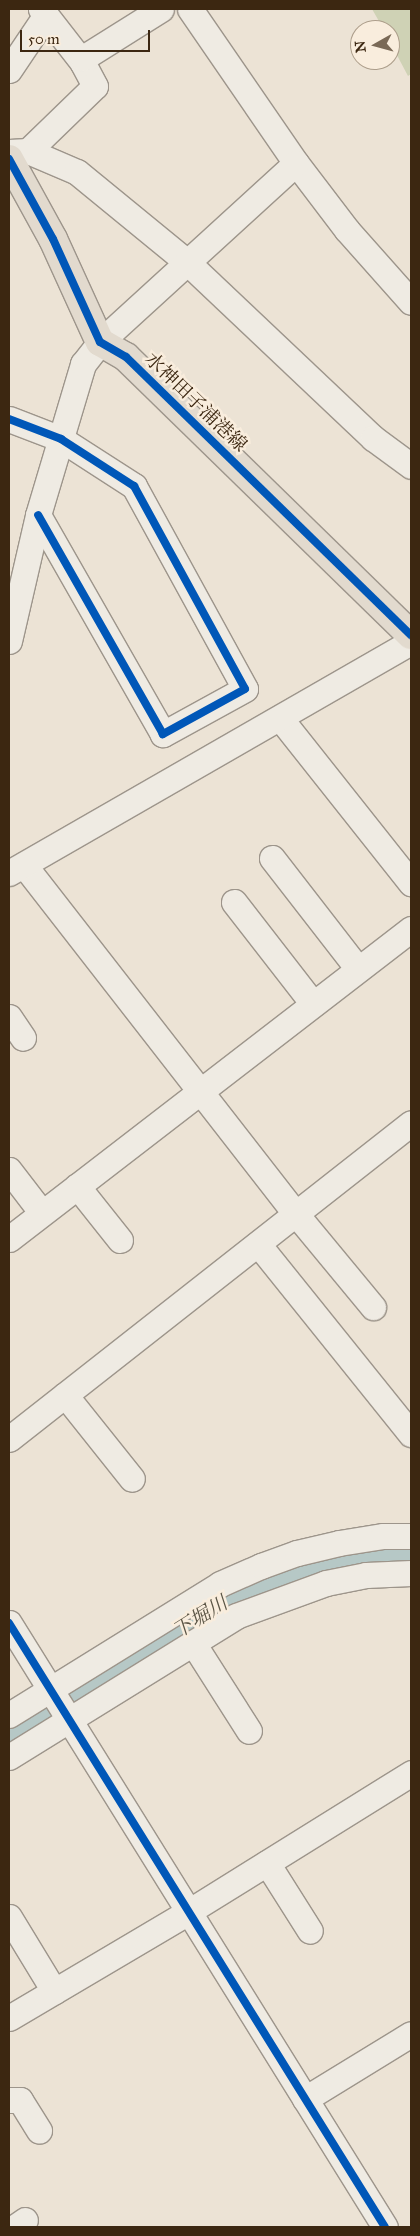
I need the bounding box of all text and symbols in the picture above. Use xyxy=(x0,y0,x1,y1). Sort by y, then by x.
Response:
scale bar xyxy=(22,20,152,52)
north arrow xyxy=(350,20,400,70)
text: 50 m xyxy=(28,30,60,48)
text: N xyxy=(351,40,370,54)
street label: 水神田子浦港線 xyxy=(140,348,252,456)
water label: 下堀川 xyxy=(168,1591,232,1643)

